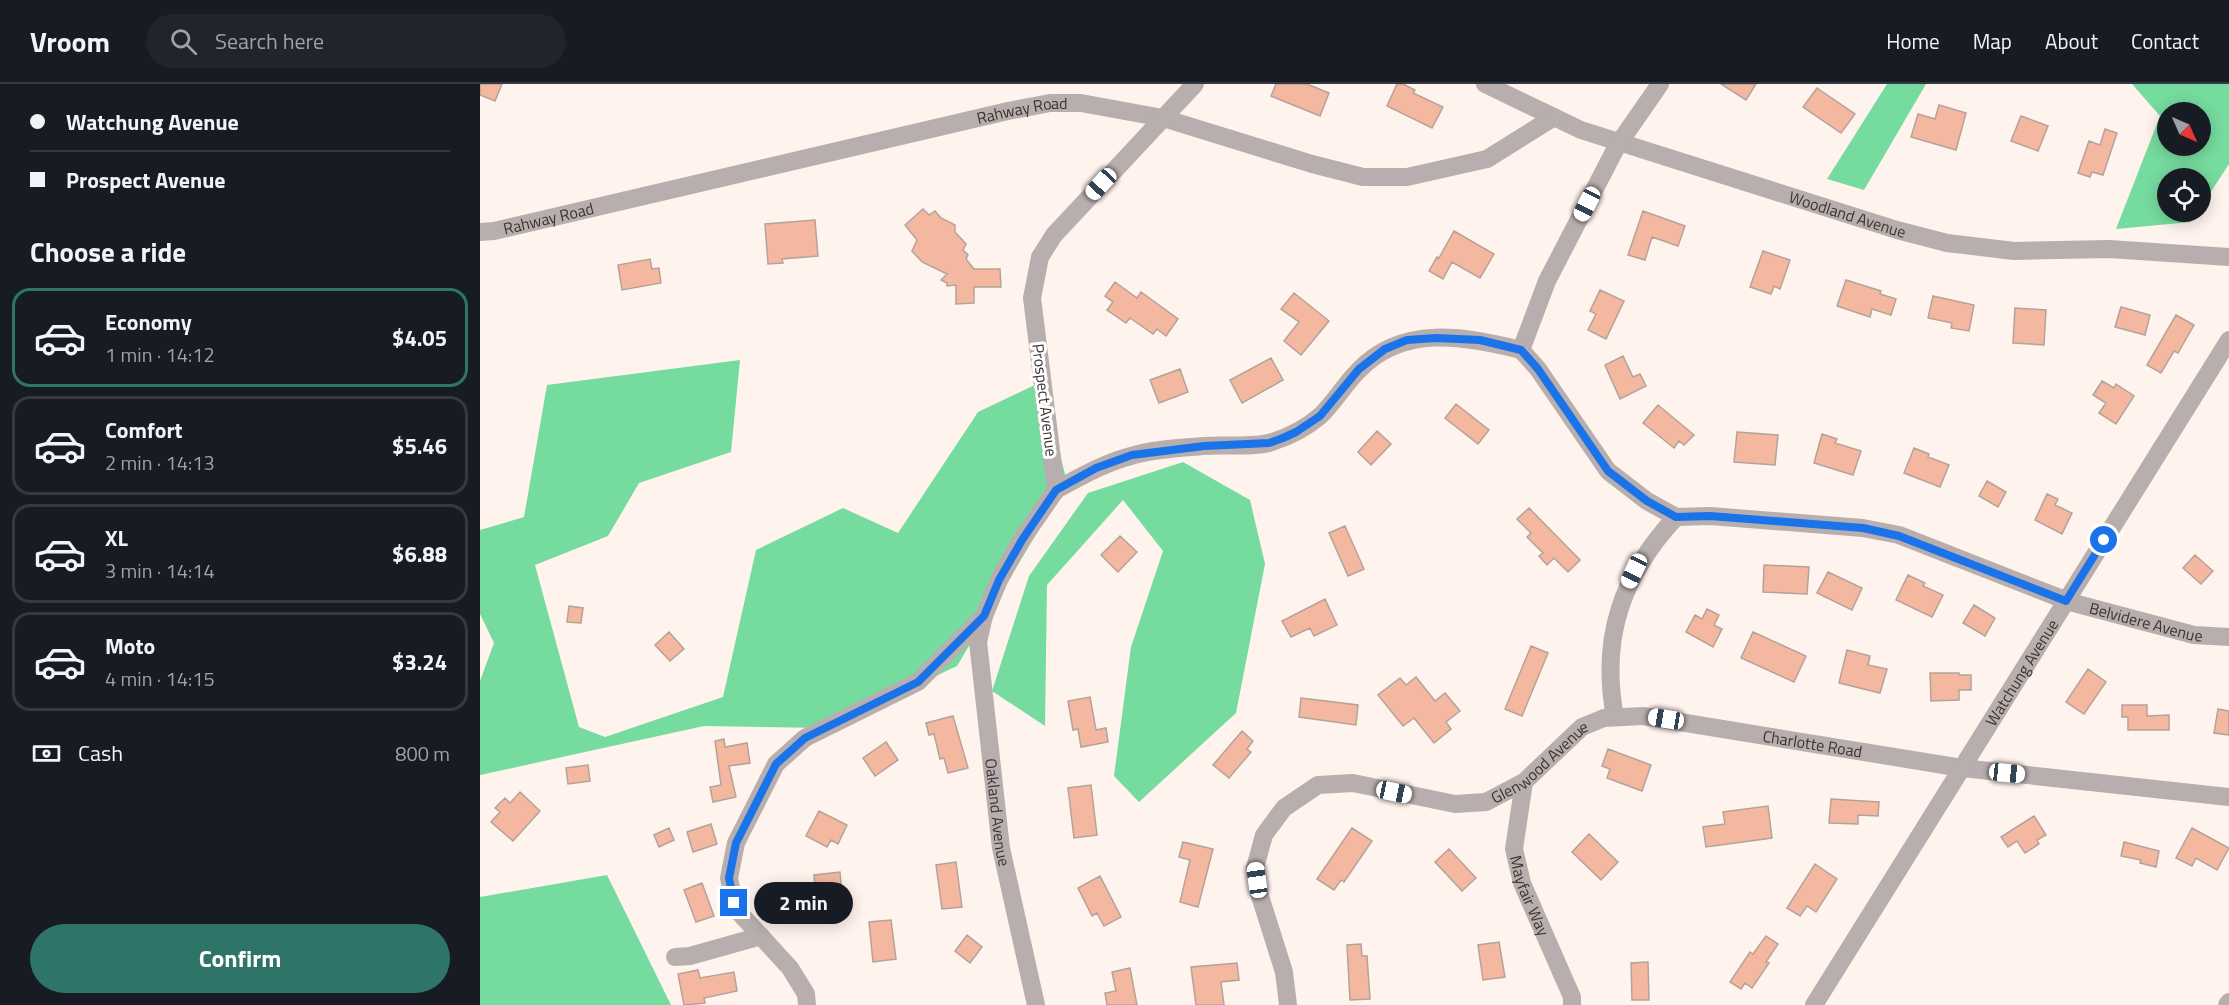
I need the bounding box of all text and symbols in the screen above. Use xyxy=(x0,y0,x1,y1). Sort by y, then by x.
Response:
search box xyxy=(146,14,566,68)
text: Vroom xyxy=(30,20,110,63)
text: Search here xyxy=(215,24,324,58)
icon: search xyxy=(167,25,200,58)
text: Home xyxy=(1886,25,1940,57)
text: Map xyxy=(1973,25,2012,57)
text: About xyxy=(2045,25,2098,57)
text: Contact xyxy=(2131,25,2199,57)
street label: Rahway Road xyxy=(974,91,1068,130)
north arrow xyxy=(2157,102,2211,156)
map controls xyxy=(2157,102,2211,222)
text: Watchung Avenue xyxy=(66,105,239,139)
text: Prospect Avenue xyxy=(66,163,226,197)
car xyxy=(1082,165,1120,203)
button: locate xyxy=(2157,168,2211,222)
car xyxy=(1571,184,1603,224)
street label: Woodland Avenue xyxy=(1786,185,1909,244)
street label: Rahway Road xyxy=(501,196,596,240)
text: Choose a ride xyxy=(30,231,186,272)
text: Economy xyxy=(105,305,192,339)
icon: car xyxy=(33,311,87,365)
text: $4.05 xyxy=(392,321,447,355)
text: 1 min · 14:12 xyxy=(105,339,215,370)
street label: Prospect Avenue xyxy=(1026,342,1064,458)
text: Comfort xyxy=(105,413,183,447)
icon: car xyxy=(33,419,87,473)
text: $5.46 xyxy=(392,429,447,463)
text: 2 min · 14:13 xyxy=(105,447,215,478)
text: XL xyxy=(105,521,128,555)
route start xyxy=(2090,526,2117,553)
icon: car xyxy=(33,527,87,581)
text: $6.88 xyxy=(392,537,447,571)
car xyxy=(1618,551,1650,591)
text: 3 min · 14:14 xyxy=(105,555,215,586)
street label: Belvidere Avenue xyxy=(2087,596,2203,647)
street label: Watchung Avenue xyxy=(1979,614,2064,731)
text: Moto xyxy=(105,629,155,663)
icon: car xyxy=(33,635,87,689)
text: $3.24 xyxy=(392,645,447,679)
text: 4 min · 14:15 xyxy=(105,663,215,694)
car xyxy=(1647,707,1685,731)
street label: Glenwood Avenue xyxy=(1486,714,1591,809)
street label: Charlotte Road xyxy=(1761,724,1864,764)
text: Cash xyxy=(78,736,123,770)
icon: cash xyxy=(30,737,63,770)
text: 800 m xyxy=(395,738,450,769)
street label: Oakland Avenue xyxy=(979,757,1017,869)
car xyxy=(1988,762,2026,784)
car xyxy=(1375,779,1413,805)
street label: Mayfair Way xyxy=(1504,853,1556,940)
car xyxy=(1246,861,1268,899)
callout: 2 min xyxy=(755,882,854,924)
text: 2 min xyxy=(779,887,828,918)
route end xyxy=(720,889,747,916)
button: Confirm xyxy=(30,924,450,993)

